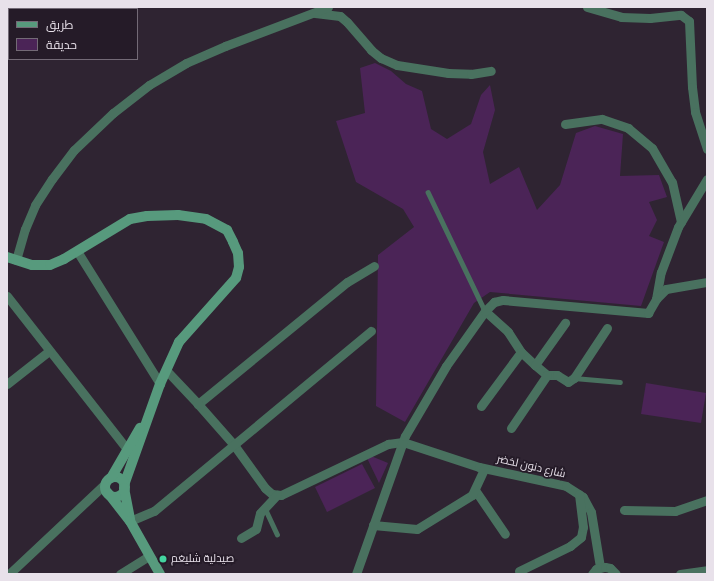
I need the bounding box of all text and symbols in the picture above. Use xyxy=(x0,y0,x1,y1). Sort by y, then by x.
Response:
legend xyxy=(8,8,138,60)
text: طريق xyxy=(46,17,73,33)
text: حديقة xyxy=(46,37,77,53)
street label: شارع دنون لخضر xyxy=(495,453,567,481)
place label: صيدلية شليغم xyxy=(171,552,234,566)
marker: صيدلية شليغم xyxy=(158,554,168,564)

